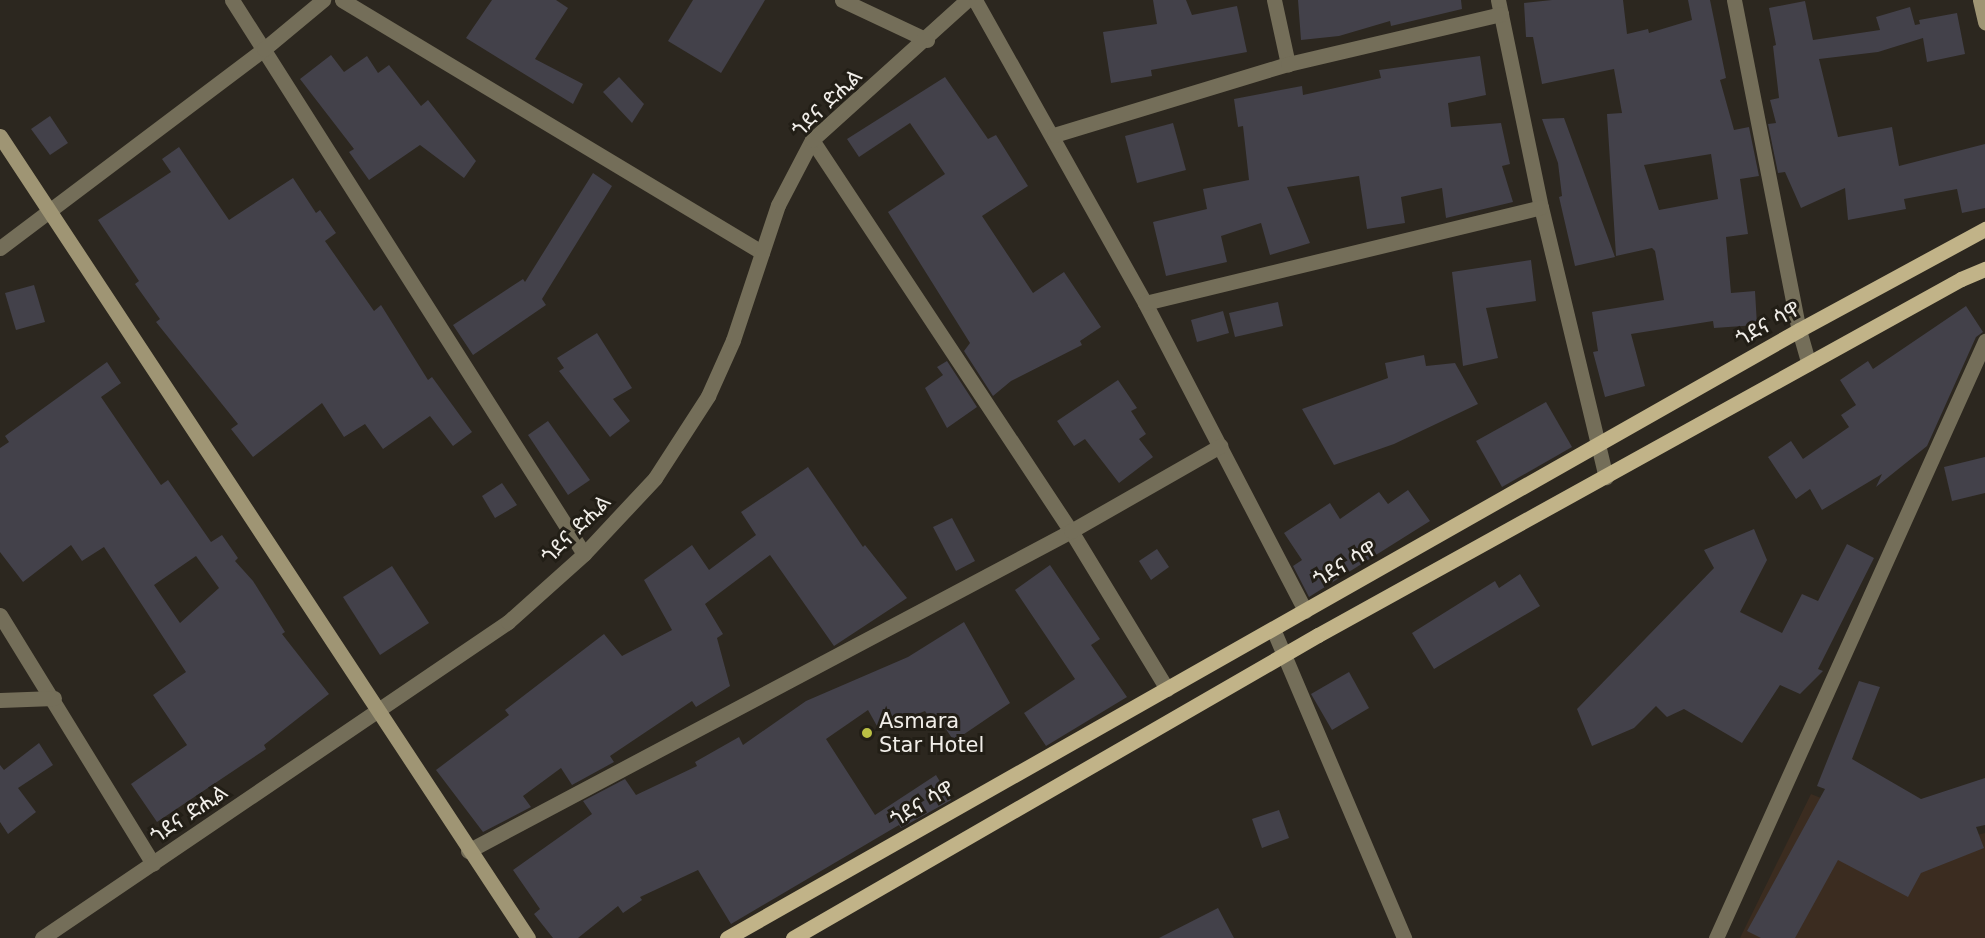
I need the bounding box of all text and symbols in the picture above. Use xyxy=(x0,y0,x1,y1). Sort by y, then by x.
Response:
street label: ጎደና ድሒል xyxy=(787,64,867,142)
street label: ጎደና ሳዋ xyxy=(1732,296,1804,352)
street label: ጎደና ድሒል xyxy=(536,489,616,569)
street label: ጎደና ሳዋ xyxy=(1309,536,1381,592)
place label: Asmara Star Hotel xyxy=(879,708,984,758)
marker: Asmara Star Hotel xyxy=(860,726,874,740)
street label: ጎደና ሳዋ xyxy=(886,776,958,832)
street label: ጎደና ድሒል xyxy=(146,779,232,849)

